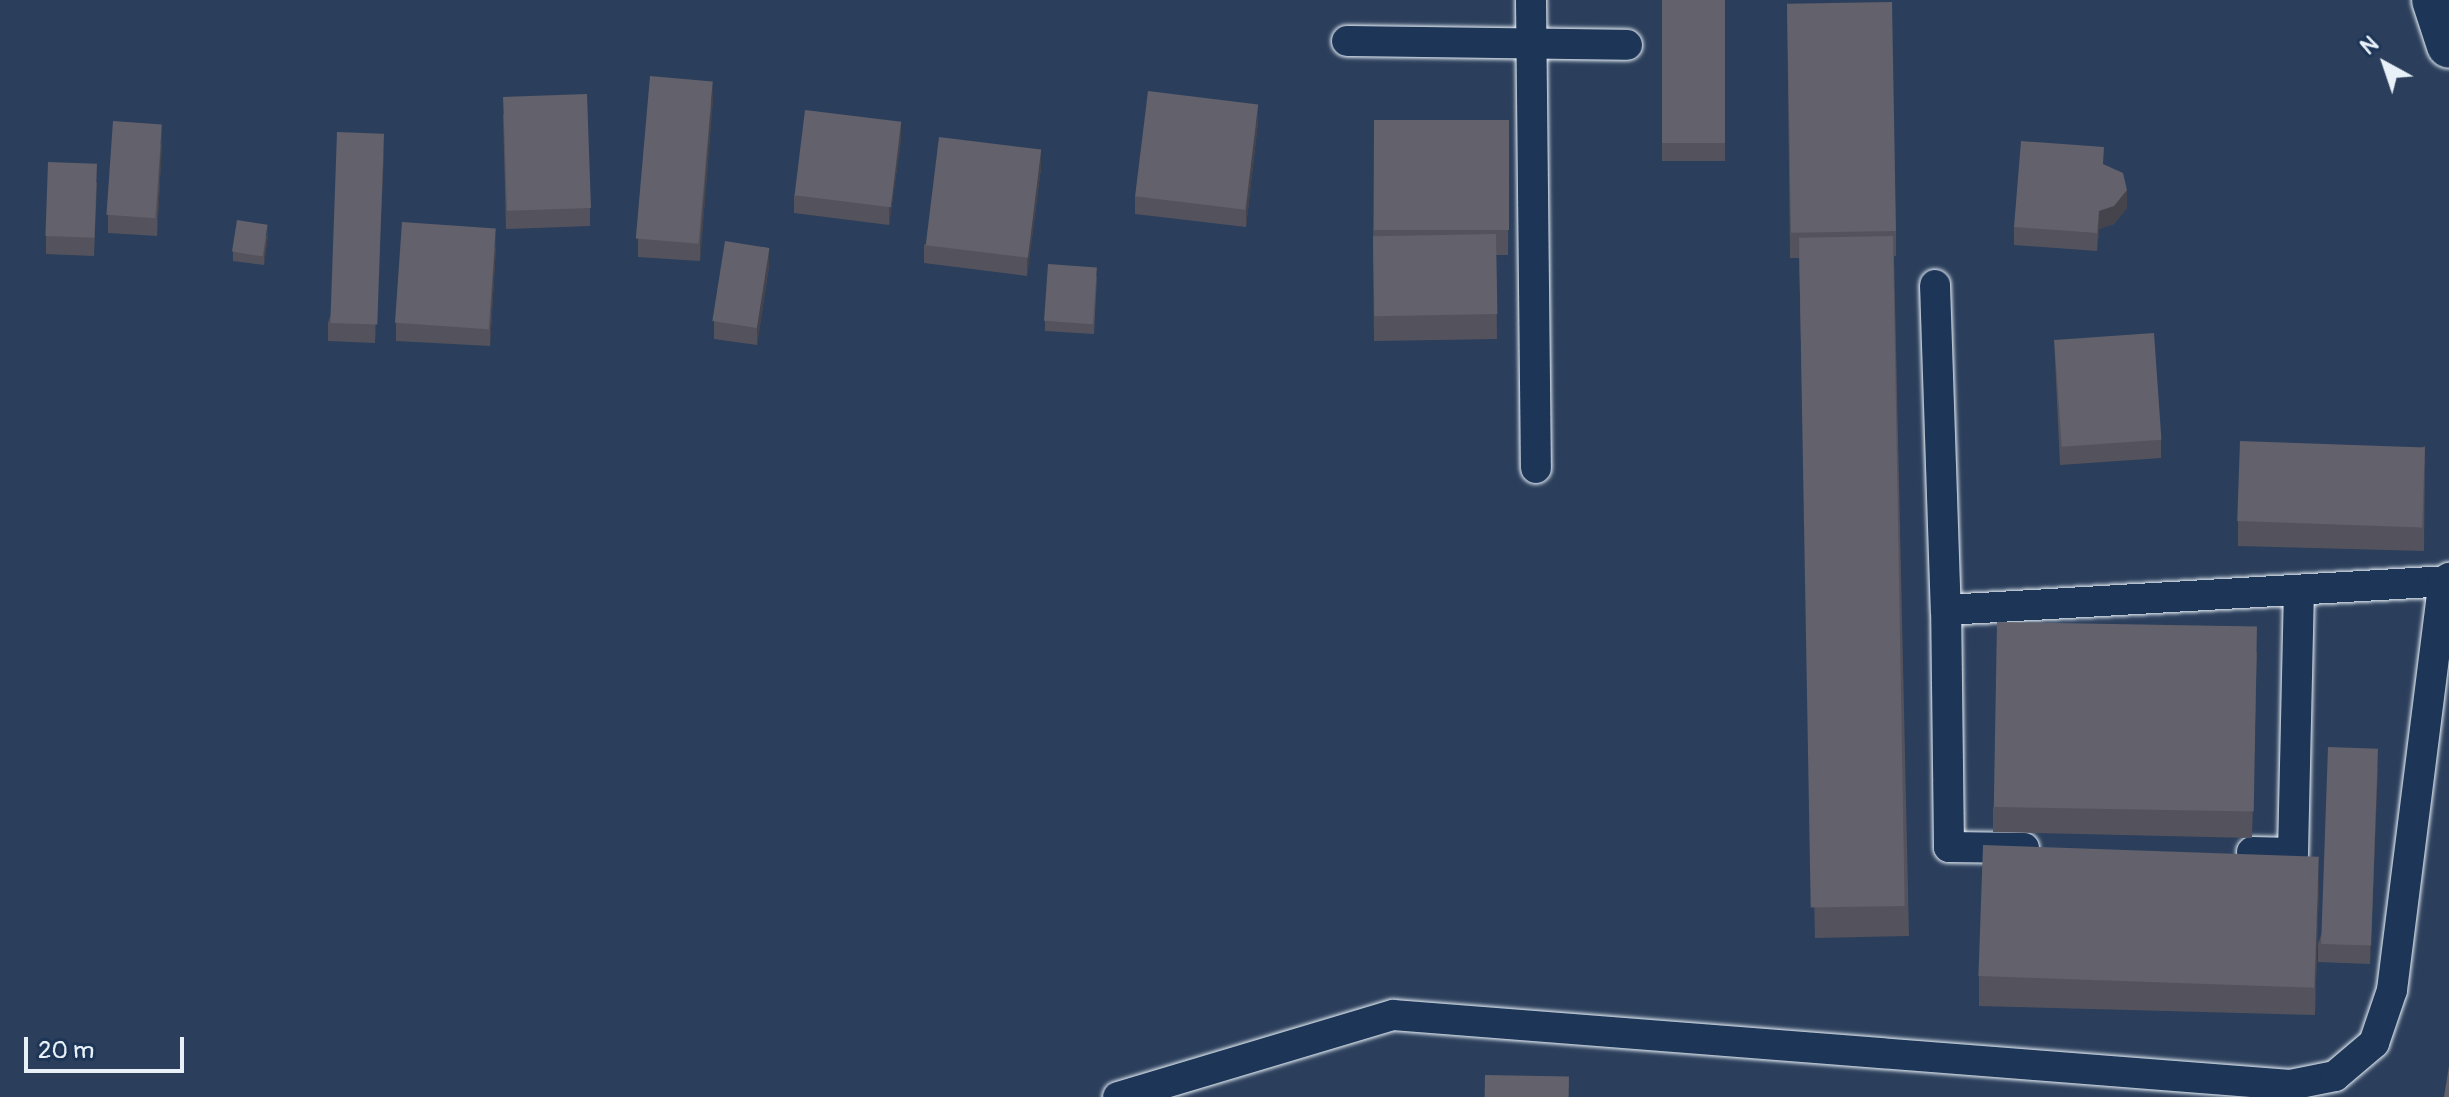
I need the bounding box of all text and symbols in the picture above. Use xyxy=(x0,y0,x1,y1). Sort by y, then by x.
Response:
north arrow xyxy=(2345,24,2425,104)
text: N xyxy=(2355,30,2384,61)
scale bar xyxy=(28,1021,188,1071)
text: 20 m xyxy=(38,1036,94,1065)

